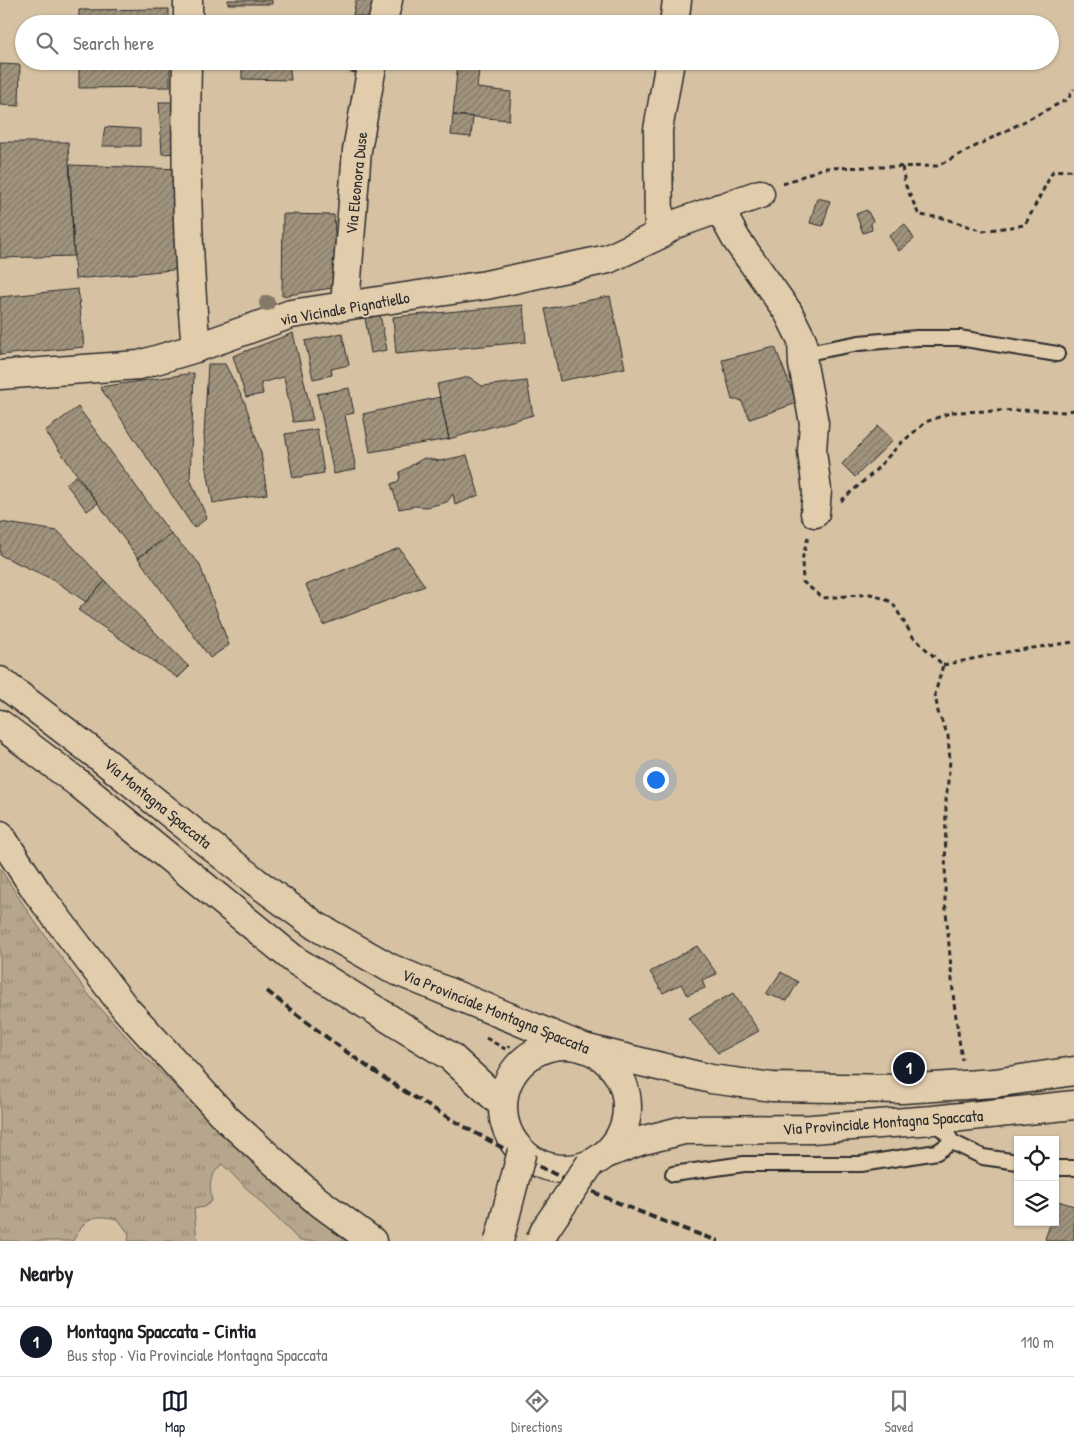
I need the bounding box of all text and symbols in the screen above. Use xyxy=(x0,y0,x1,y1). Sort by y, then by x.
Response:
search box xyxy=(15,15,1059,70)
icon: search xyxy=(33,29,61,57)
text: Search here xyxy=(73,30,154,56)
street label: Via Eleonora Duse xyxy=(340,130,372,235)
street label: via Vicinale Pignatiello xyxy=(279,286,412,330)
street label: Via Montagna Spaccata xyxy=(99,753,217,853)
your location xyxy=(643,767,669,793)
street label: Via Provinciale Montagna Spaccata xyxy=(399,963,593,1059)
pin: 1 xyxy=(893,1049,925,1087)
street label: Via Provinciale Montagna Spaccata xyxy=(782,1104,984,1140)
map controls xyxy=(1014,1136,1059,1226)
button: locate xyxy=(1014,1136,1059,1181)
button: layers xyxy=(1014,1181,1059,1226)
text: Nearby xyxy=(20,1259,73,1288)
text: Montagna Spaccata - Cintia xyxy=(67,1318,256,1344)
text: 1 xyxy=(33,1331,39,1353)
text: 110 m xyxy=(1021,1331,1054,1353)
text: Bus stop · Via Provinciale Montagna Spaccata xyxy=(67,1344,328,1366)
tab: Map xyxy=(161,1387,189,1436)
tab: Directions xyxy=(511,1387,562,1436)
tab: Saved xyxy=(884,1387,913,1436)

